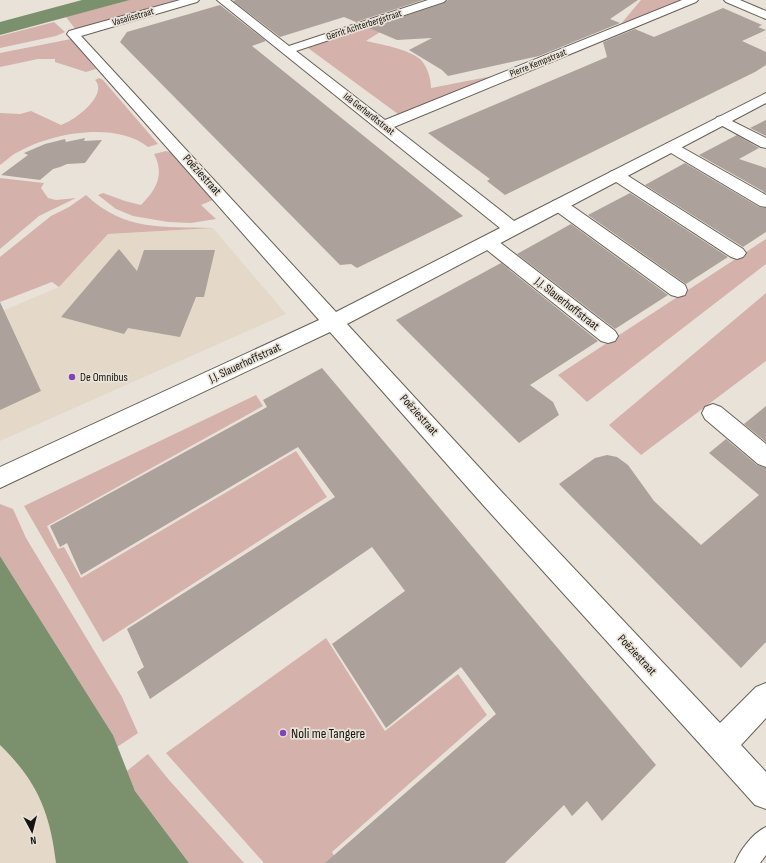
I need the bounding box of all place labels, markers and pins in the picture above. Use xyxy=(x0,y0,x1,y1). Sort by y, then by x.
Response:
place label: De Omnibus xyxy=(80,370,128,385)
marker: De Omnibus xyxy=(67,372,77,382)
place label: Noli me Tangere xyxy=(291,725,365,742)
marker: Noli me Tangere xyxy=(278,728,288,738)

